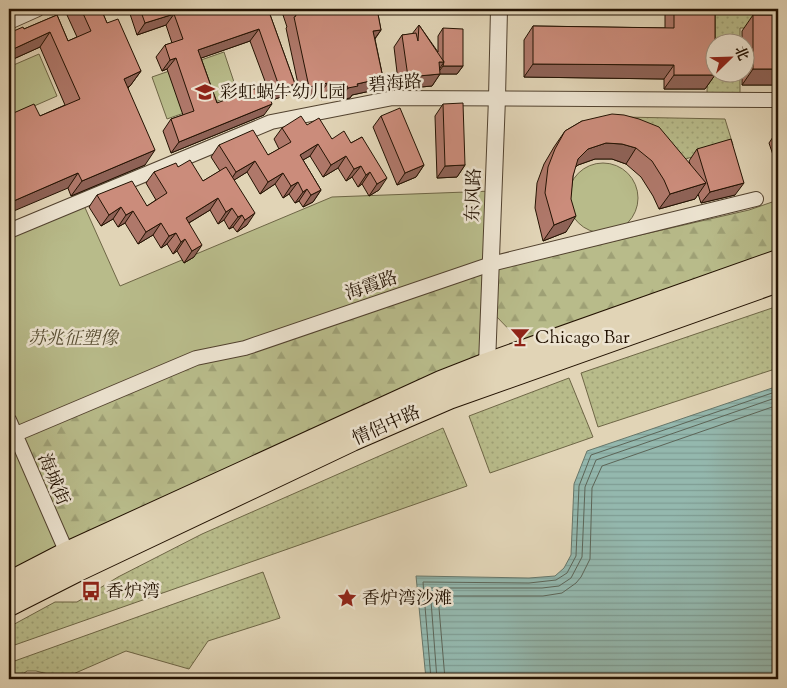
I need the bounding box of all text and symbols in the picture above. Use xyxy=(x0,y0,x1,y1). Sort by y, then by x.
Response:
north arrow xyxy=(704,32,754,82)
text: 北 xyxy=(728,43,752,64)
street label: 碧海路 xyxy=(367,70,423,100)
school or university icon: 彩虹蜗牛幼儿园 xyxy=(194,81,216,103)
place label: 彩虹蜗牛幼儿园 xyxy=(220,81,346,107)
street label: 东风路 xyxy=(461,168,489,223)
street label: 海霞路 xyxy=(342,266,401,308)
bar icon: Chicago Bar xyxy=(509,326,531,348)
place label: Chicago Bar xyxy=(535,326,630,352)
park label: 苏兆征塑像 xyxy=(28,327,120,353)
street label: 情侶中路 xyxy=(349,400,425,453)
street label: 海城街 xyxy=(30,450,75,510)
bus stop icon: 香炉湾 xyxy=(80,580,102,602)
place label: 香炉湾 xyxy=(106,580,160,606)
place icon: 香炉湾沙滩 xyxy=(336,587,358,609)
place label: 香炉湾沙滩 xyxy=(362,587,452,613)

